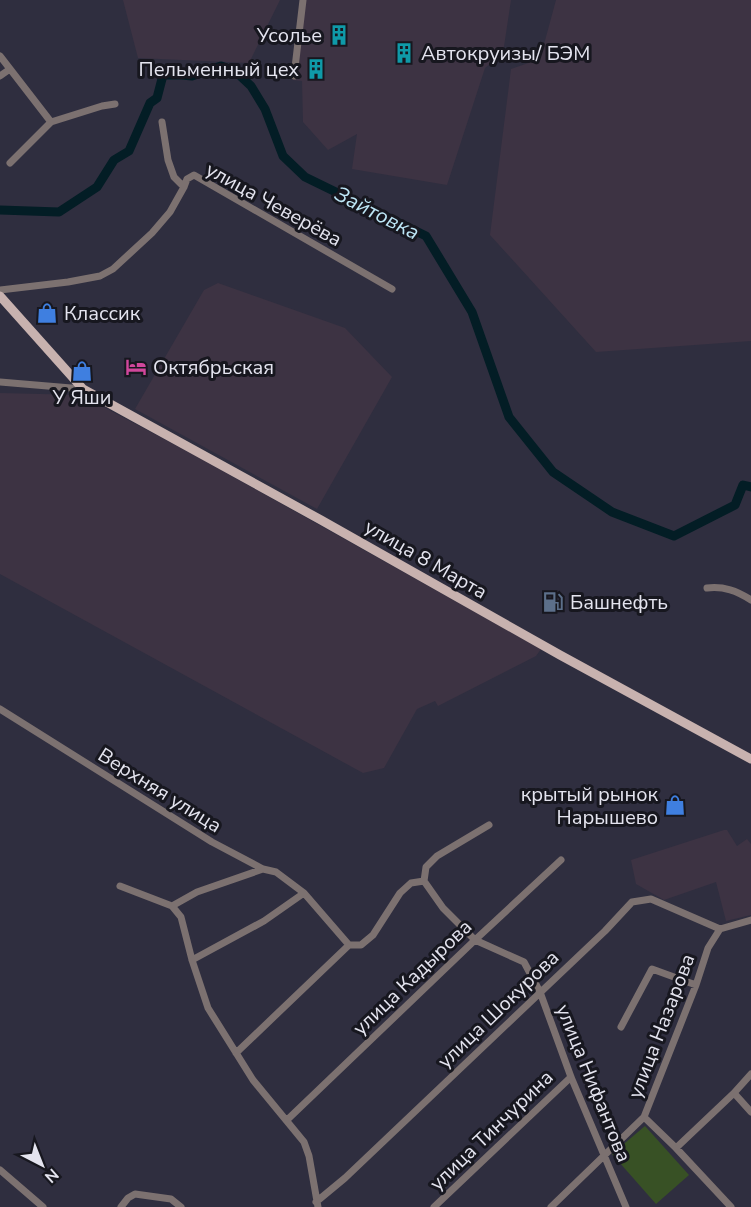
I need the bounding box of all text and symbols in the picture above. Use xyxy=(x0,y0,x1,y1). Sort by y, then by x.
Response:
place label: Усолье xyxy=(256,22,322,49)
building icon: Усолье xyxy=(327,23,351,47)
place label: Автокруизы/ БЭМ xyxy=(421,40,590,67)
building icon: Автокруизы/ БЭМ xyxy=(392,41,416,65)
place label: Пельменный цех xyxy=(139,56,299,83)
building icon: Пельменный цех xyxy=(304,57,328,81)
street label: улица Чеверёва xyxy=(201,156,347,253)
water label: Зайтовка xyxy=(330,180,424,246)
place label: Классик xyxy=(64,300,141,327)
shop icon: Классик xyxy=(35,301,59,325)
place label: Октябрьская xyxy=(153,354,274,381)
hotel icon: Октябрьская xyxy=(124,355,148,379)
shop icon: У Яши xyxy=(70,359,94,383)
place label: У Яши xyxy=(51,384,112,411)
street label: улица 8 Марта xyxy=(359,513,492,605)
place label: Башнефть xyxy=(570,589,668,616)
fuel station icon: Башнефть xyxy=(541,590,565,614)
street label: Верхняя улица xyxy=(93,742,227,839)
place label: крытый рынок Нарышево xyxy=(521,781,658,831)
shop icon: крытый рынок Нарышево xyxy=(663,793,687,817)
street label: улица Кадырова xyxy=(347,914,478,1041)
street label: улица Шокурова xyxy=(432,944,565,1074)
street label: улица Назарова xyxy=(622,950,701,1102)
street label: улица Нифантова xyxy=(550,1000,638,1166)
street label: улица Тинчурина xyxy=(424,1064,559,1196)
north arrow xyxy=(12,1135,72,1195)
text: N xyxy=(40,1163,63,1188)

